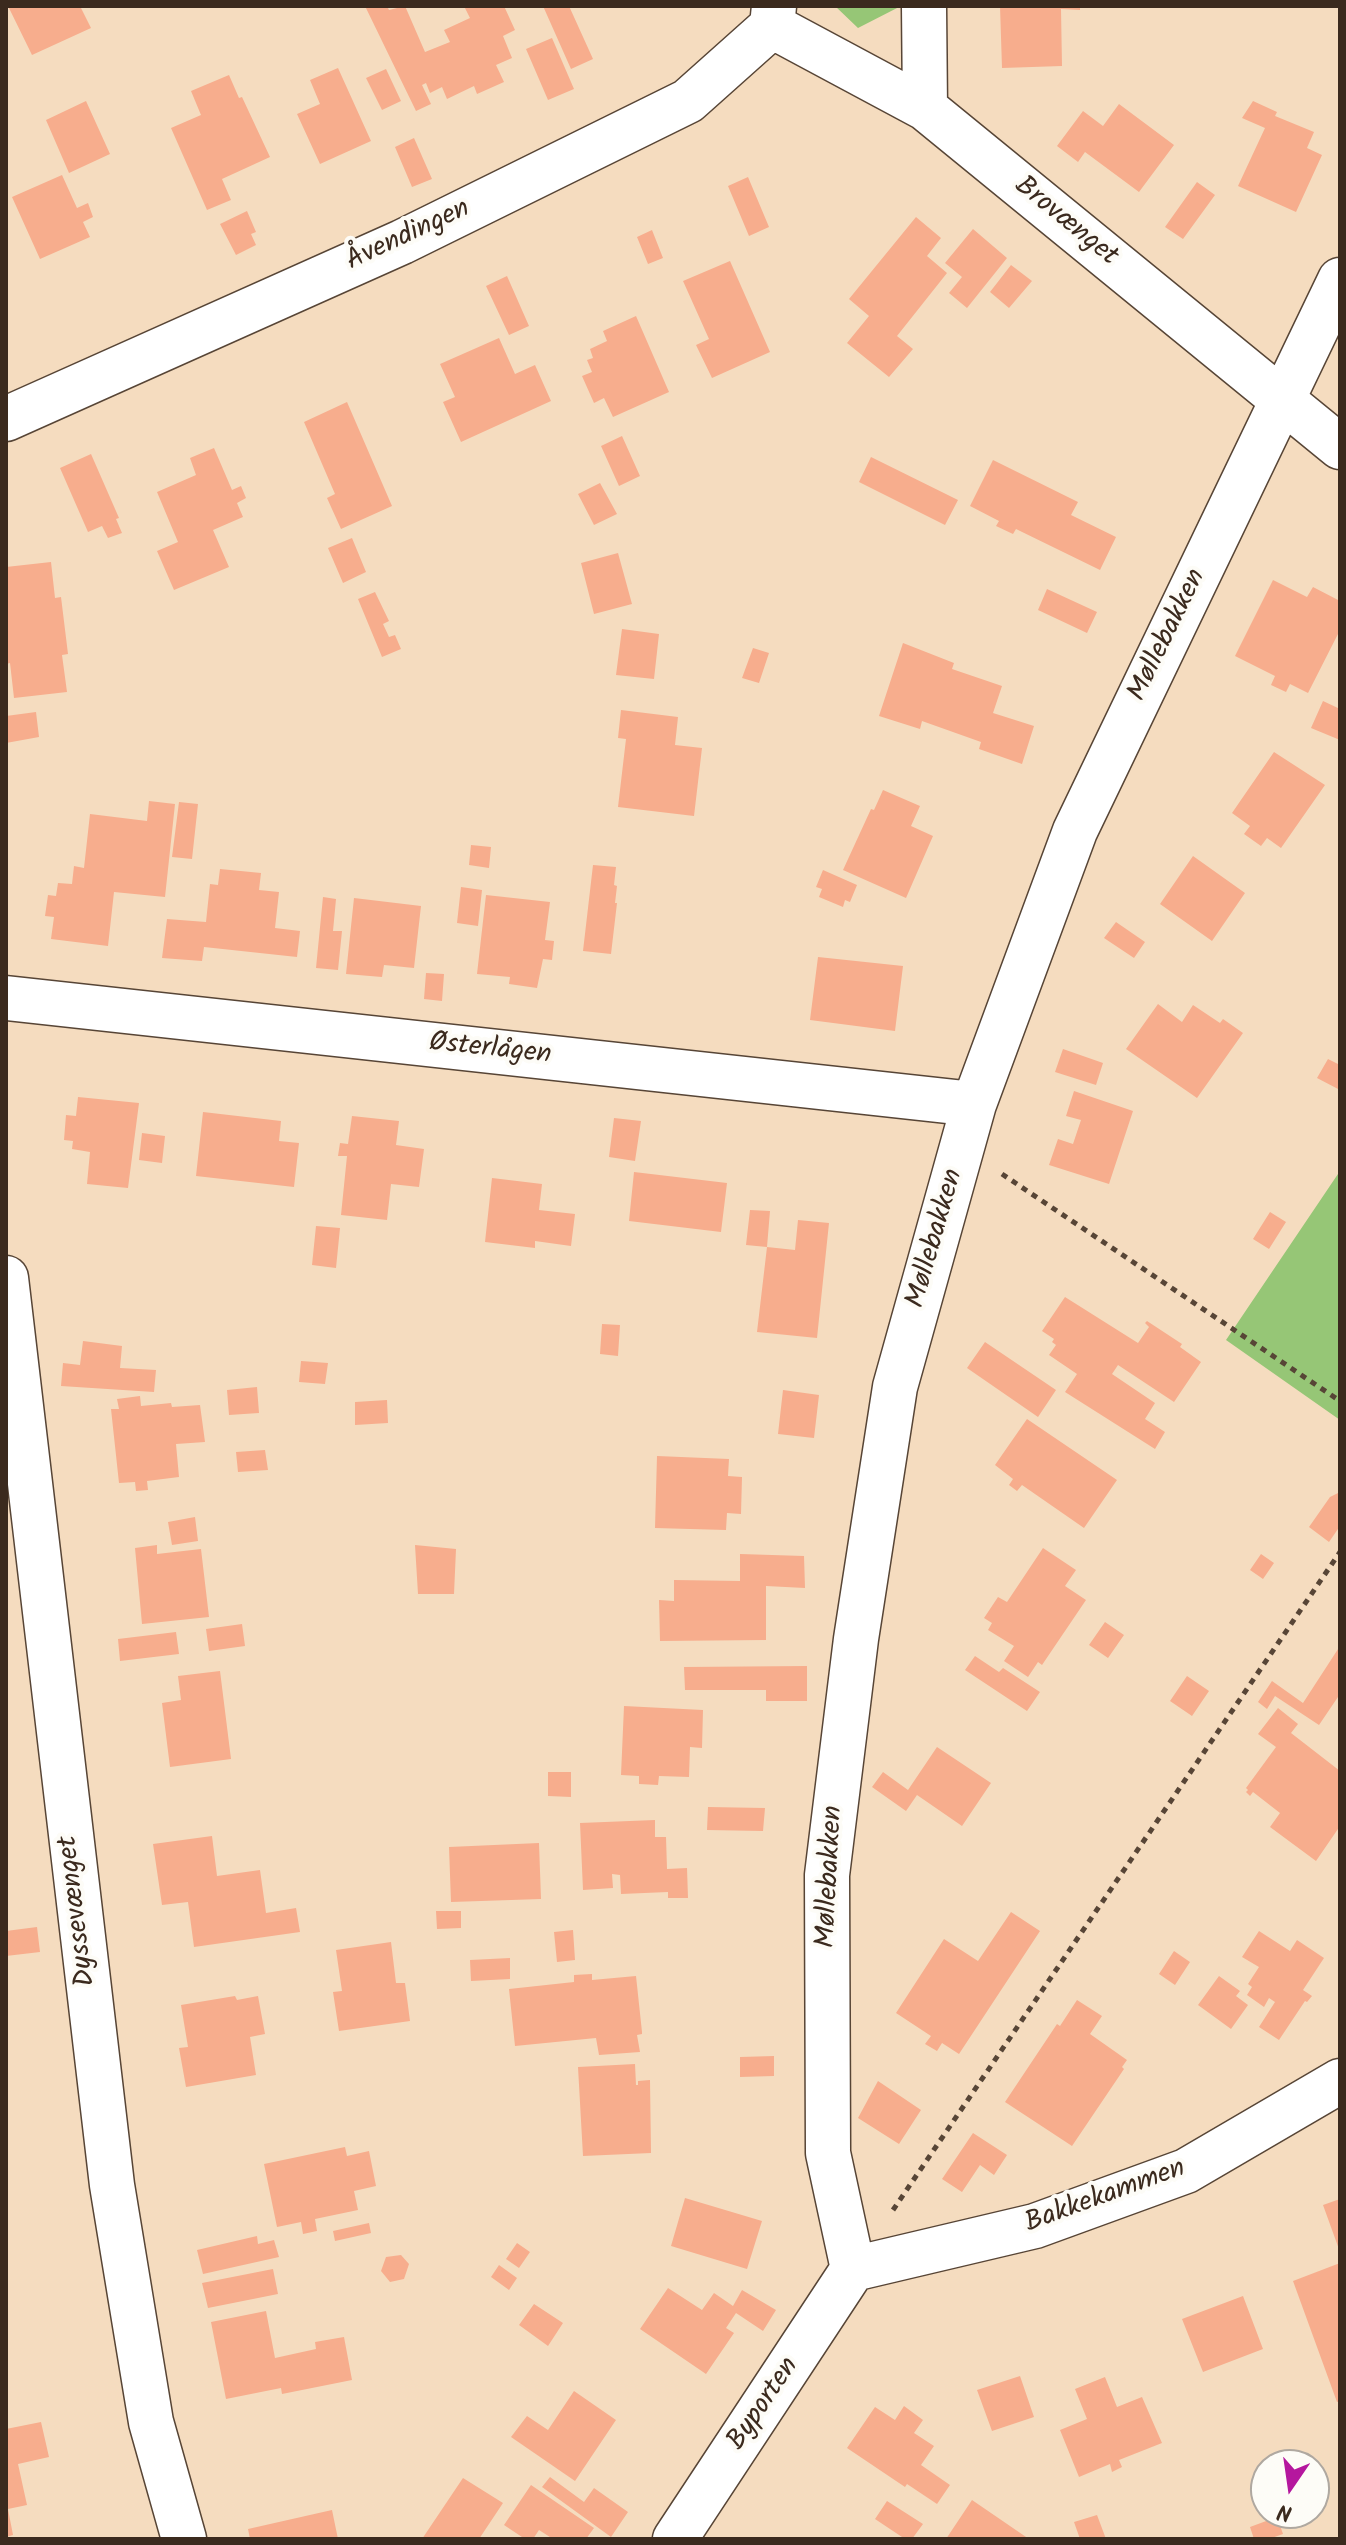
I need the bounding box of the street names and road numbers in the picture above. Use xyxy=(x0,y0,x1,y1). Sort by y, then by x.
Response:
street label: Brovænget xyxy=(1006,171,1124,275)
street label: Åvendingen xyxy=(342,194,476,280)
street label: Møllebakken xyxy=(1123,564,1215,708)
street label: Østerlågen xyxy=(427,1028,553,1074)
street label: Møllebakken xyxy=(901,1166,973,1312)
street label: Møllebakken xyxy=(811,1805,853,1949)
street label: Dyssevænget xyxy=(53,1834,105,1988)
street label: Bakkekammen xyxy=(1021,2153,1191,2243)
street label: Byporten xyxy=(722,2352,808,2458)

